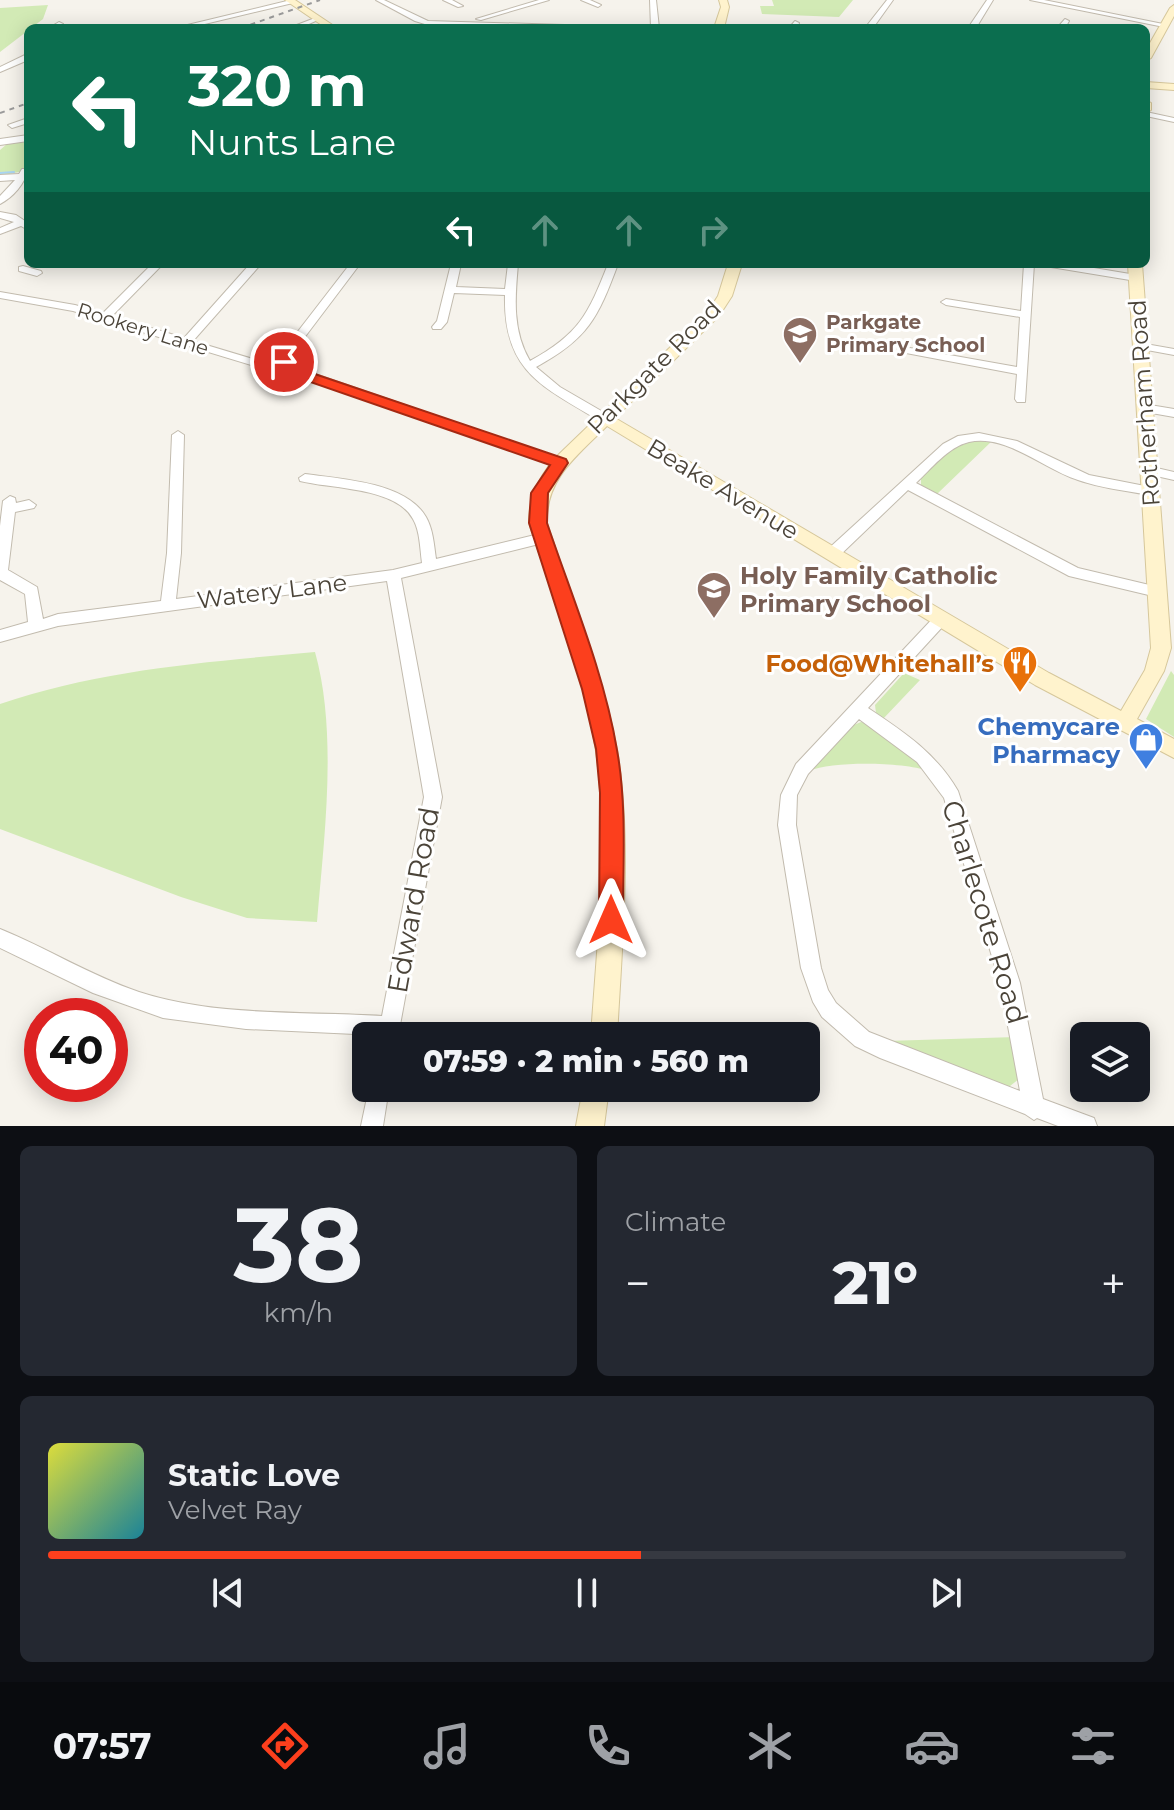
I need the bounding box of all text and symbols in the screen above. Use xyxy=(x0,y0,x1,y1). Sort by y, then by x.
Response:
text: 320 m xyxy=(188,52,367,120)
icon: left xyxy=(56,56,160,160)
text: Nunts Lane xyxy=(188,120,396,164)
icon: left xyxy=(439,208,483,252)
icon: ahead xyxy=(523,208,567,252)
icon: ahead xyxy=(607,208,651,252)
icon: right xyxy=(691,208,735,252)
street label: Parkgate Road xyxy=(581,294,727,440)
street label: Rookery Lane xyxy=(74,298,212,360)
street label: Rotherham Road xyxy=(1122,299,1166,507)
place label: Parkgate Primary School xyxy=(826,310,985,357)
school or university icon: Parkgate Primary School xyxy=(781,315,819,365)
pin xyxy=(250,328,318,396)
icon: arrive xyxy=(262,340,306,384)
street label: Beake Avenue xyxy=(642,432,804,546)
place label: Holy Family Catholic Primary School xyxy=(740,561,998,618)
street label: Watery Lane xyxy=(195,567,349,615)
school or university icon: Holy Family Catholic Primary School xyxy=(695,570,733,620)
restaurant icon: Food@Whitehall’s xyxy=(1001,644,1039,694)
place label: Food@Whitehall’s xyxy=(765,649,994,678)
place label: Chemycare Pharmacy xyxy=(978,712,1121,769)
shop icon: Chemycare Pharmacy xyxy=(1127,721,1165,771)
street label: Charlecote Road xyxy=(935,796,1035,1028)
street label: Edward Road xyxy=(380,804,446,996)
position arrow xyxy=(569,878,653,962)
speed limit sign: 40 xyxy=(24,998,128,1102)
map controls xyxy=(1070,1022,1150,1102)
button: layers xyxy=(1070,1022,1150,1102)
text: 07:59 · 2 min · 560 m xyxy=(423,1043,749,1080)
text: 38 xyxy=(233,1181,364,1308)
text: Climate xyxy=(625,1206,726,1238)
text: 21° xyxy=(833,1246,918,1319)
text: − xyxy=(625,1256,650,1310)
text: + xyxy=(1101,1256,1126,1310)
text: km/h xyxy=(264,1297,333,1329)
text: Static Love xyxy=(168,1457,340,1494)
text: Velvet Ray xyxy=(168,1494,302,1526)
icon: previous xyxy=(206,1571,250,1615)
icon: pause xyxy=(565,1571,609,1615)
icon: next xyxy=(924,1571,968,1615)
icon: directions xyxy=(257,1718,313,1774)
icon: music xyxy=(419,1718,475,1774)
icon: phone xyxy=(580,1718,636,1774)
icon: climate xyxy=(742,1718,798,1774)
icon: car xyxy=(904,1718,960,1774)
icon: filters xyxy=(1065,1718,1121,1774)
text: 07:57 xyxy=(53,1724,151,1768)

